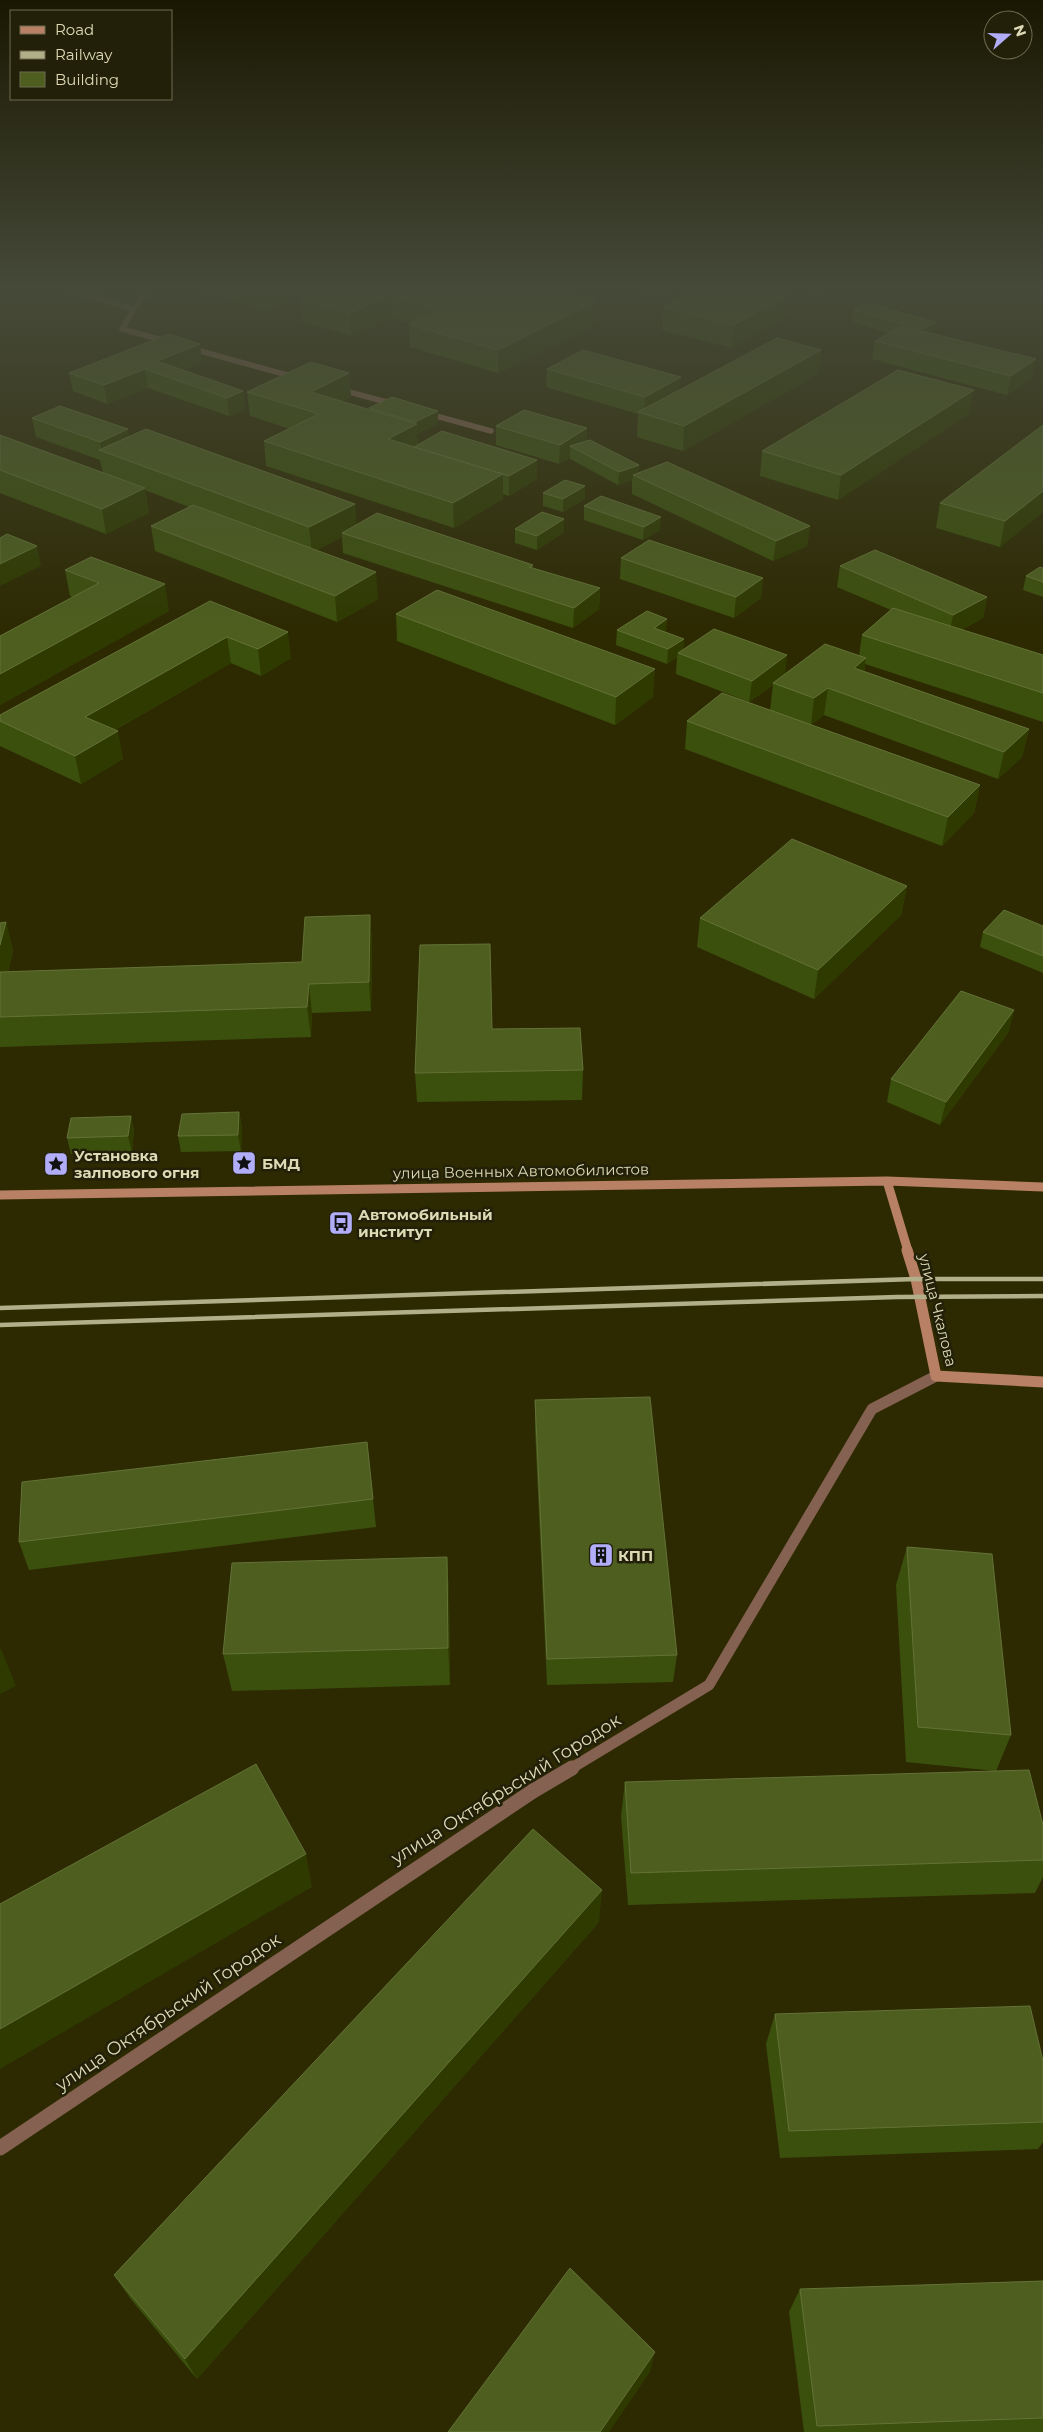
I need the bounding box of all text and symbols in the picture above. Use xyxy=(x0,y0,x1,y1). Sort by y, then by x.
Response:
legend xyxy=(10,10,172,100)
north arrow xyxy=(983,10,1033,60)
text: Road xyxy=(55,20,94,39)
text: N xyxy=(1010,22,1031,39)
text: Railway xyxy=(55,45,113,64)
text: Building xyxy=(55,70,119,89)
place label: Установка залпового огня xyxy=(74,1146,200,1182)
place icon: БМД xyxy=(231,1150,257,1176)
place icon: Установка залпового огня xyxy=(43,1151,69,1177)
place label: БМД xyxy=(262,1154,300,1173)
street label: улица Военных Автомобилистов xyxy=(392,1159,649,1183)
place label: Автомобильный институт xyxy=(358,1205,493,1241)
bus stop icon: Автомобильный институт xyxy=(328,1210,354,1236)
street label: улица Чкалова xyxy=(915,1251,961,1368)
building icon: КПП xyxy=(588,1542,614,1568)
place label: КПП xyxy=(618,1546,653,1565)
street label: улица Октябрьский Городок xyxy=(386,1709,626,1870)
street label: улица Октябрьский Городок xyxy=(50,1928,285,2096)

